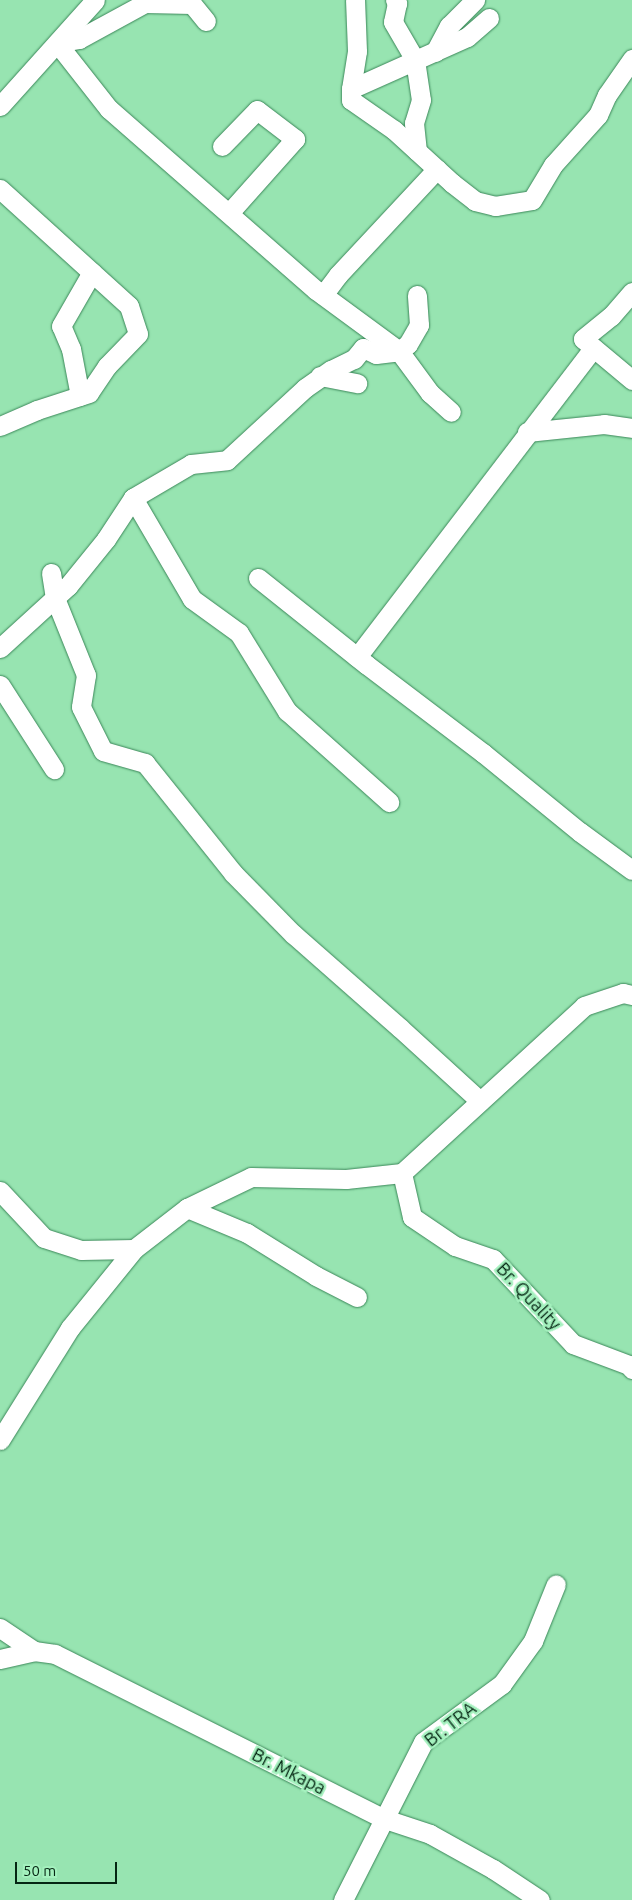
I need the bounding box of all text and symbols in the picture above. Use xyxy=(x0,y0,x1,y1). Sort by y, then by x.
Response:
street label: Br. Quality xyxy=(492,1258,566,1334)
street label: Br. TRA xyxy=(420,1697,480,1751)
street label: Br. Mkapa xyxy=(249,1743,329,1799)
scale bar xyxy=(18,1852,120,1884)
text: 50 m xyxy=(23,1862,56,1879)

